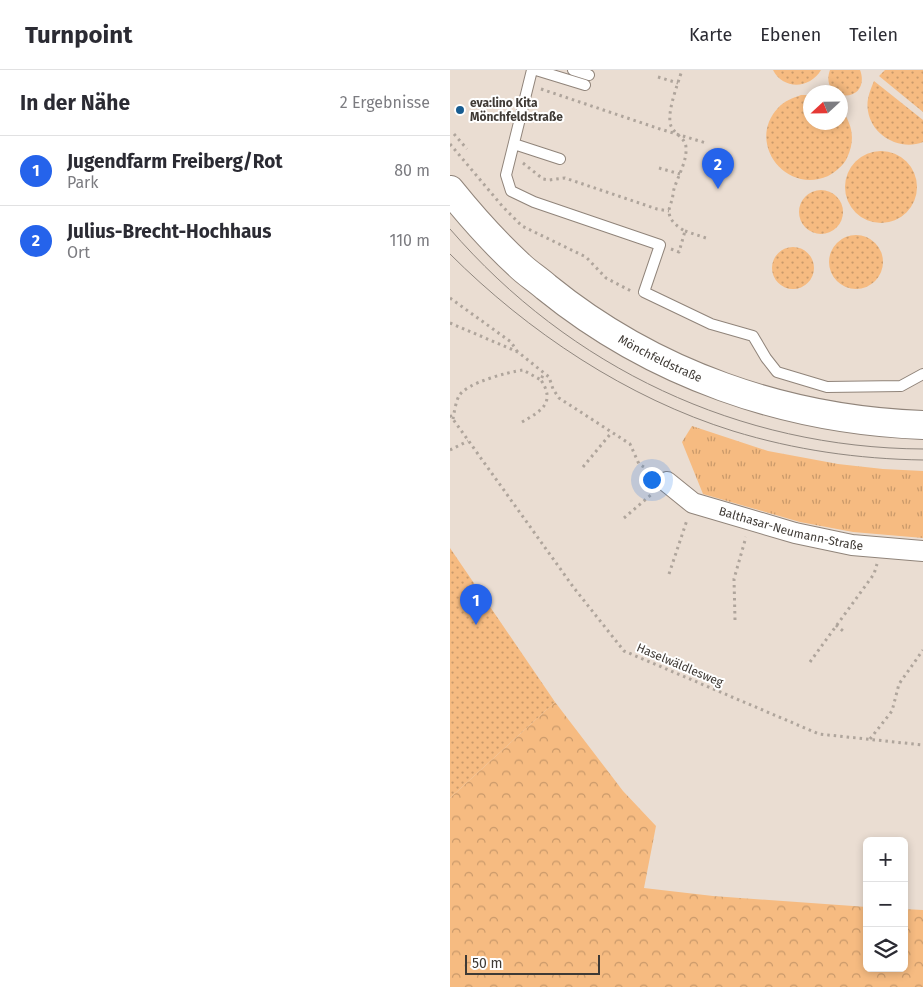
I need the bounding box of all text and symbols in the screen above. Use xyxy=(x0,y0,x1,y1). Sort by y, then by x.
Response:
text: Turnpoint xyxy=(25,21,132,49)
text: Karte xyxy=(689,24,732,46)
text: Ebenen xyxy=(760,24,821,46)
text: Teilen xyxy=(849,24,898,46)
north arrow xyxy=(803,85,848,130)
text: In der Nähe xyxy=(20,90,130,116)
text: 2 Ergebnisse xyxy=(340,93,430,112)
place label: eva:lino Kita Mönchfeldstraße xyxy=(470,96,563,124)
marker: eva:lino Kita Mönchfeldstraße xyxy=(454,104,466,116)
pin: 2 xyxy=(702,148,734,189)
text: Jugendfarm Freiberg/Rot xyxy=(67,150,283,173)
text: 1 xyxy=(32,161,40,180)
text: 80 m xyxy=(394,161,430,180)
text: Park xyxy=(67,173,99,192)
text: Julius-Brecht-Hochhaus xyxy=(67,220,271,243)
text: 2 xyxy=(32,231,40,250)
text: 110 m xyxy=(389,231,430,250)
text: Ort xyxy=(67,243,90,262)
street label: Mönchfeldstraße xyxy=(616,332,704,385)
your location xyxy=(639,467,665,493)
street label: Balthasar-Neumann-Straße xyxy=(717,504,864,553)
pin: 1 xyxy=(460,584,492,625)
street label: Haselwäldlesweg xyxy=(635,640,726,690)
map controls xyxy=(863,837,908,972)
button: + xyxy=(863,837,908,882)
button: − xyxy=(863,882,908,927)
button: layers xyxy=(863,927,908,972)
scale bar xyxy=(465,952,600,975)
text: 50 m xyxy=(472,955,503,972)

